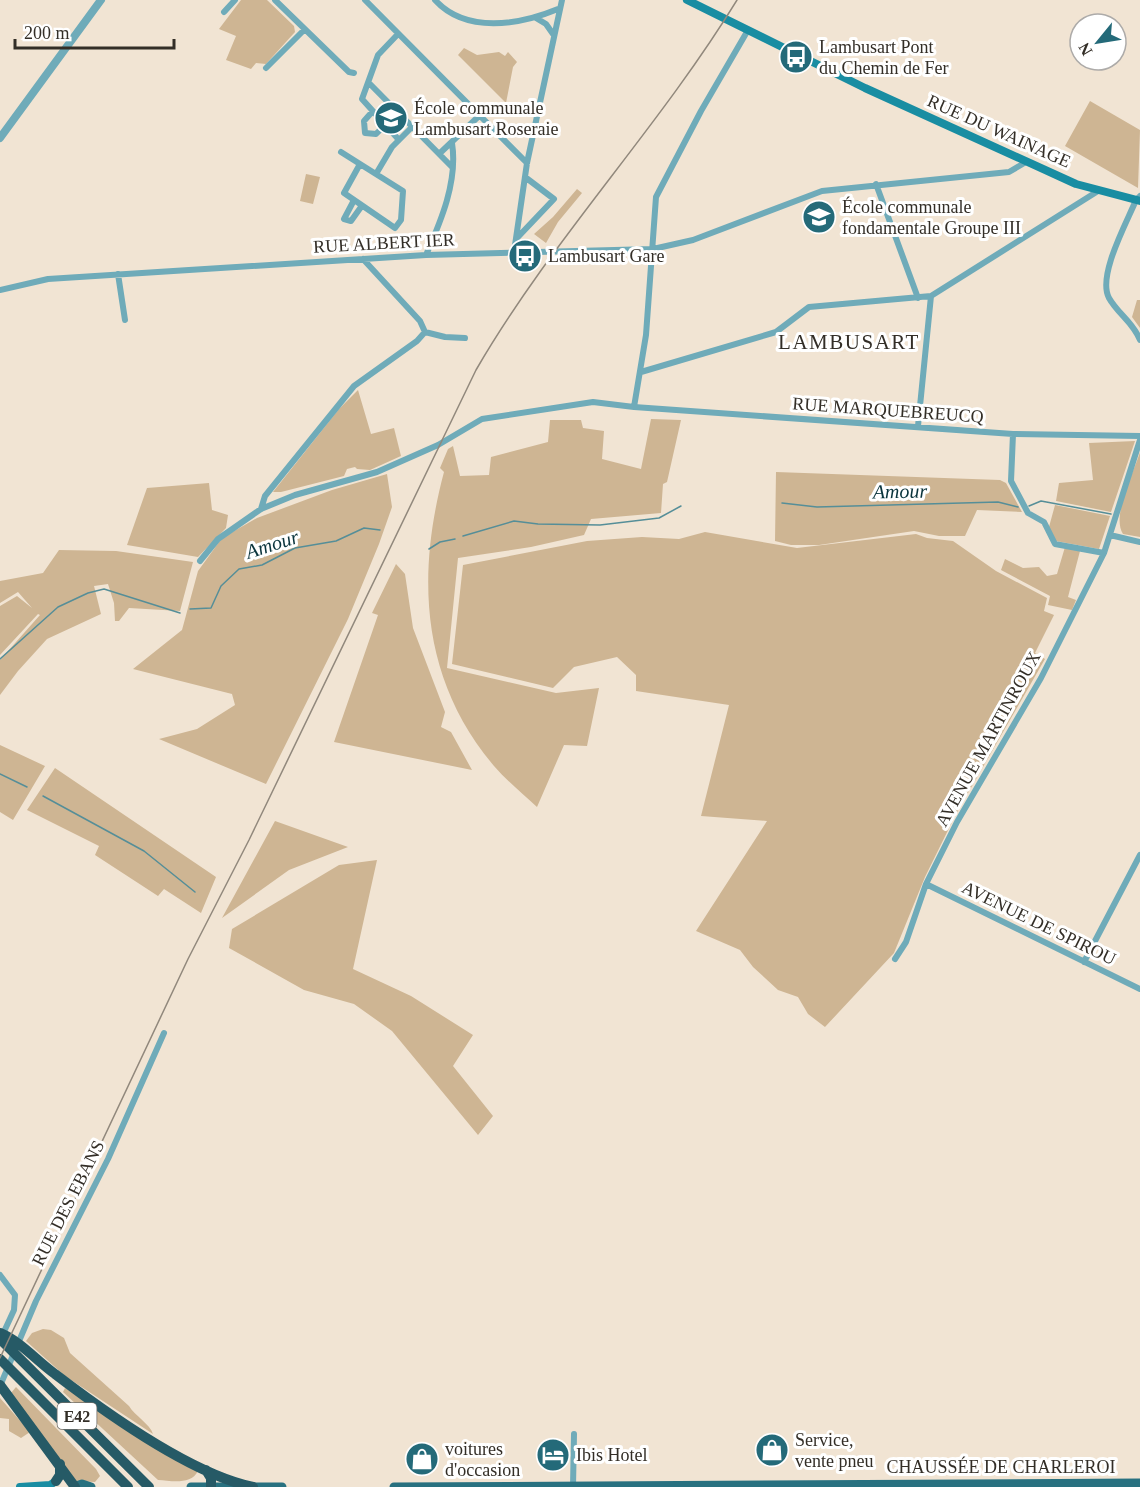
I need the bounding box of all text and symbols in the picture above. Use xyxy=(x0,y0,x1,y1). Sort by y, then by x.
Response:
scale bar xyxy=(15,12,174,50)
north arrow xyxy=(1068,12,1128,72)
text: 200 m xyxy=(24,23,70,43)
place label: Lambusart Pont du Chemin de Fer xyxy=(819,37,948,78)
bus stop icon: Lambusart Pont du Chemin de Fer xyxy=(778,39,814,75)
text: N xyxy=(1075,40,1096,59)
street label: RUE DU WAINAGE xyxy=(924,90,1074,172)
place label: École communale Lambusart Roseraie xyxy=(414,97,558,139)
school or university icon: École communale Lambusart Roseraie xyxy=(373,100,409,136)
place label: École communale fondamentale Groupe III xyxy=(842,196,1021,238)
school or university icon: École communale fondamentale Groupe III xyxy=(801,199,837,235)
street label: RUE ALBERT IER xyxy=(313,229,455,257)
bus stop icon: Lambusart Gare xyxy=(507,238,543,274)
place label: Lambusart Gare xyxy=(548,246,664,266)
district label: LAMBUSART xyxy=(778,330,920,354)
street label: RUE MARQUEBREUCQ xyxy=(792,393,984,427)
water label: Amour xyxy=(871,480,928,503)
water label: Amour xyxy=(241,525,301,563)
street label: AVENUE MARTINROUX xyxy=(931,648,1045,830)
street label: AVENUE DE SPIROU xyxy=(959,877,1119,969)
street label: RUE DES EBANS xyxy=(28,1137,108,1269)
road number: E42 xyxy=(58,1403,97,1429)
place label: Service, vente pneu xyxy=(795,1430,873,1471)
shop icon: Service, vente pneu xyxy=(754,1432,790,1468)
hotel icon: Ibis Hotel xyxy=(535,1437,571,1473)
place label: voitures d'occasion xyxy=(445,1439,520,1480)
shop icon: voitures d'occasion xyxy=(404,1441,440,1477)
place label: Ibis Hotel xyxy=(576,1445,648,1465)
street label: CHAUSSÉE DE CHARLEROI xyxy=(886,1456,1116,1477)

